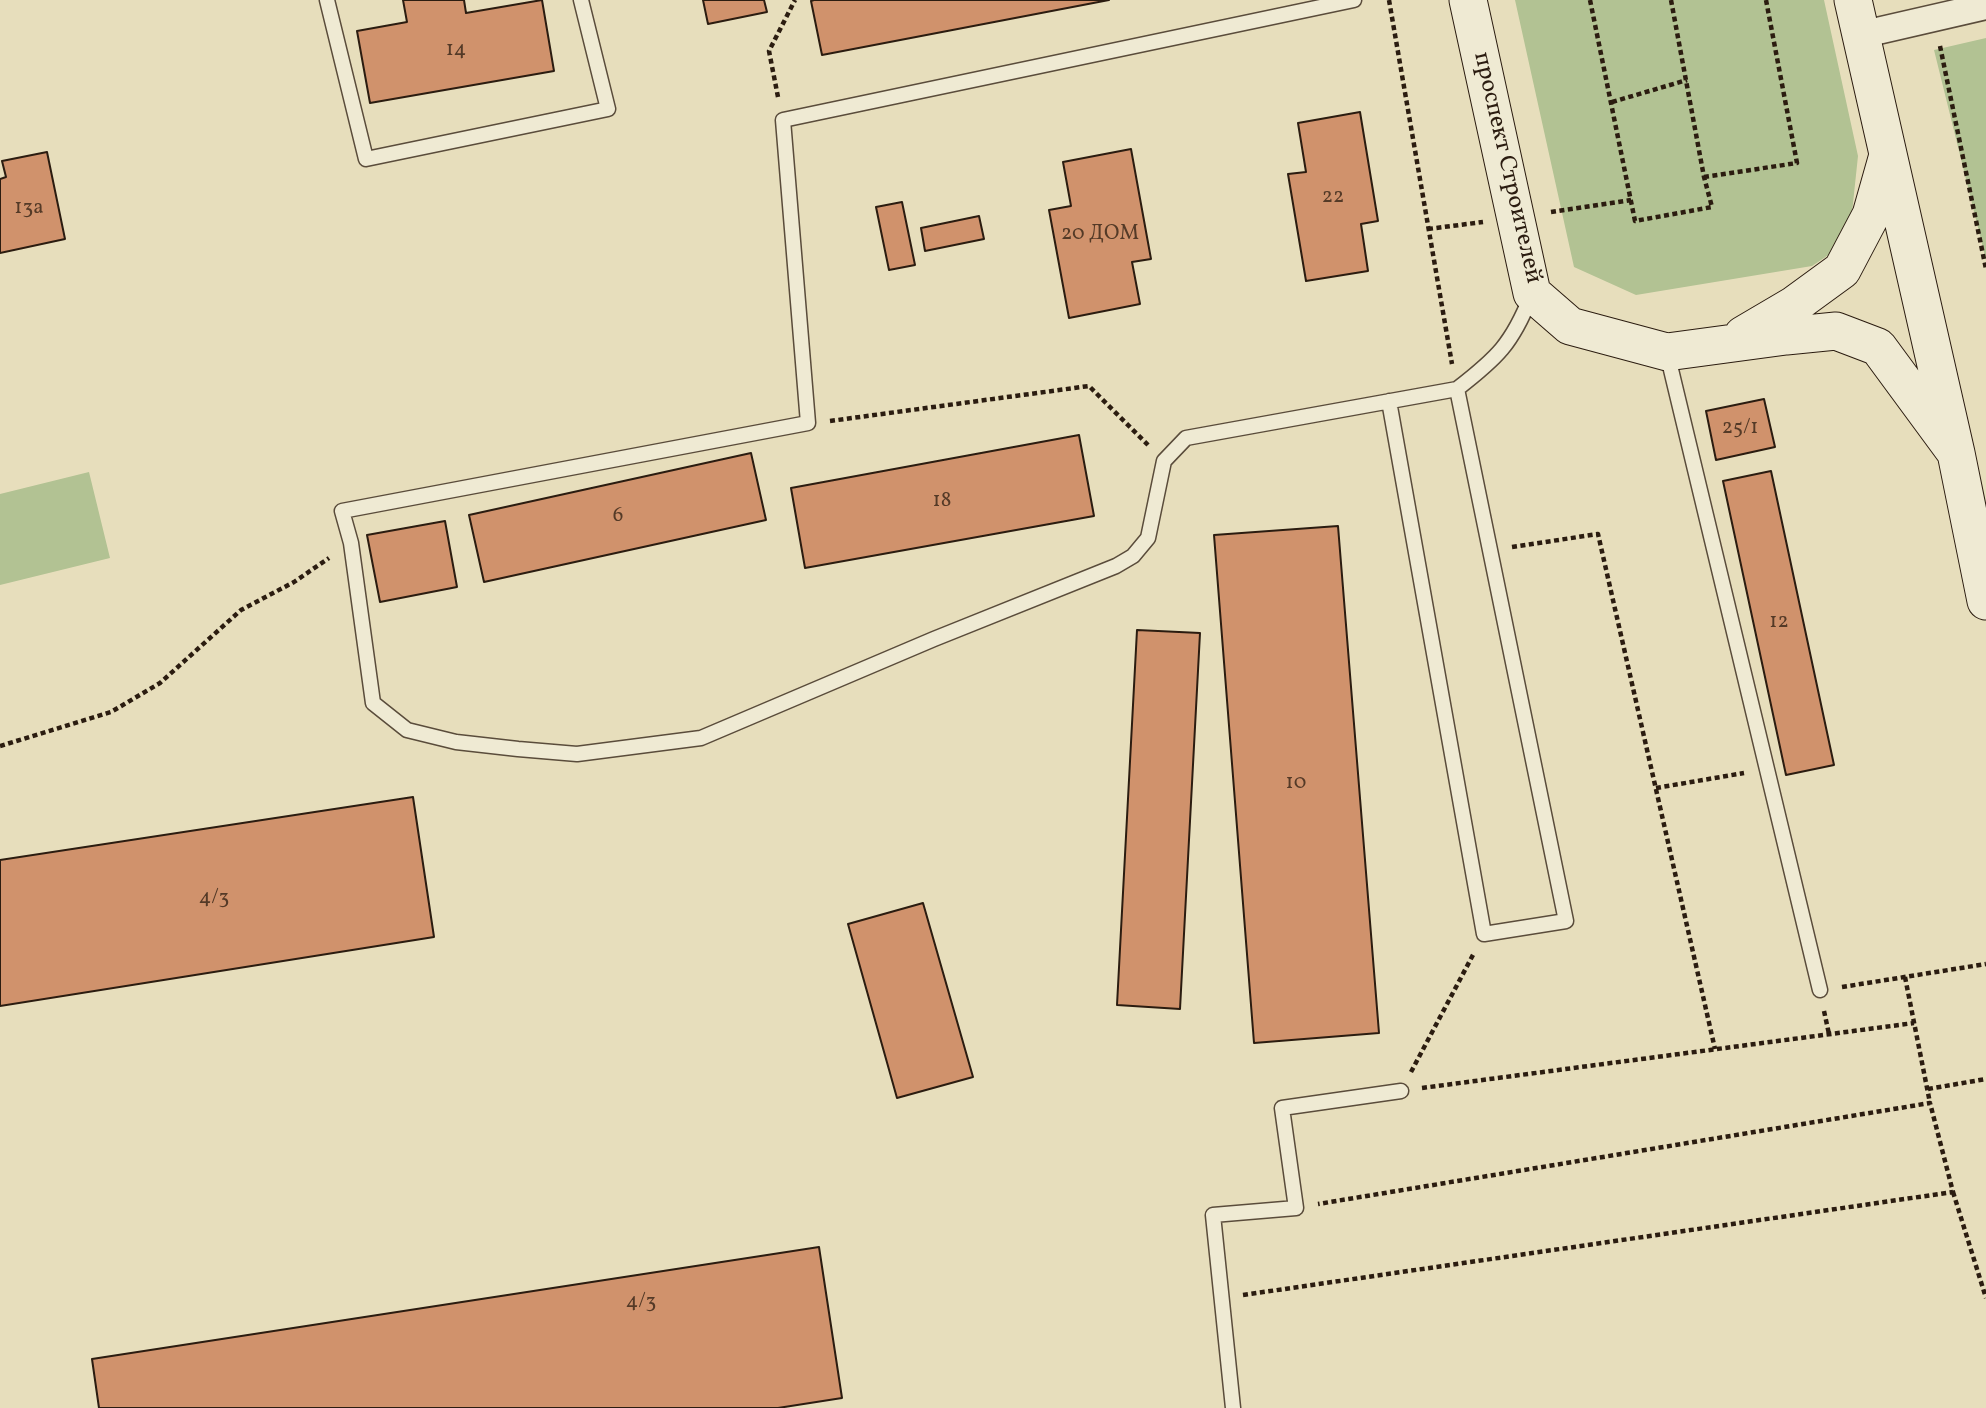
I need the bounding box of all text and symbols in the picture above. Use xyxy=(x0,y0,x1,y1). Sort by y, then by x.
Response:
house number: 14 xyxy=(446,38,466,64)
street label: проспект Строителей xyxy=(1465,50,1547,286)
house number: 22 xyxy=(1322,185,1344,211)
house number: 13а xyxy=(14,196,44,222)
house number: 20 ДОМ xyxy=(1061,222,1139,248)
house number: 25/1 xyxy=(1722,416,1758,442)
house number: 18 xyxy=(933,489,951,515)
house number: 6 xyxy=(613,504,623,530)
house number: 12 xyxy=(1769,610,1789,636)
house number: 10 xyxy=(1286,771,1306,797)
house number: 4/3 xyxy=(199,886,229,912)
house number: 4/3 xyxy=(626,1290,656,1316)

